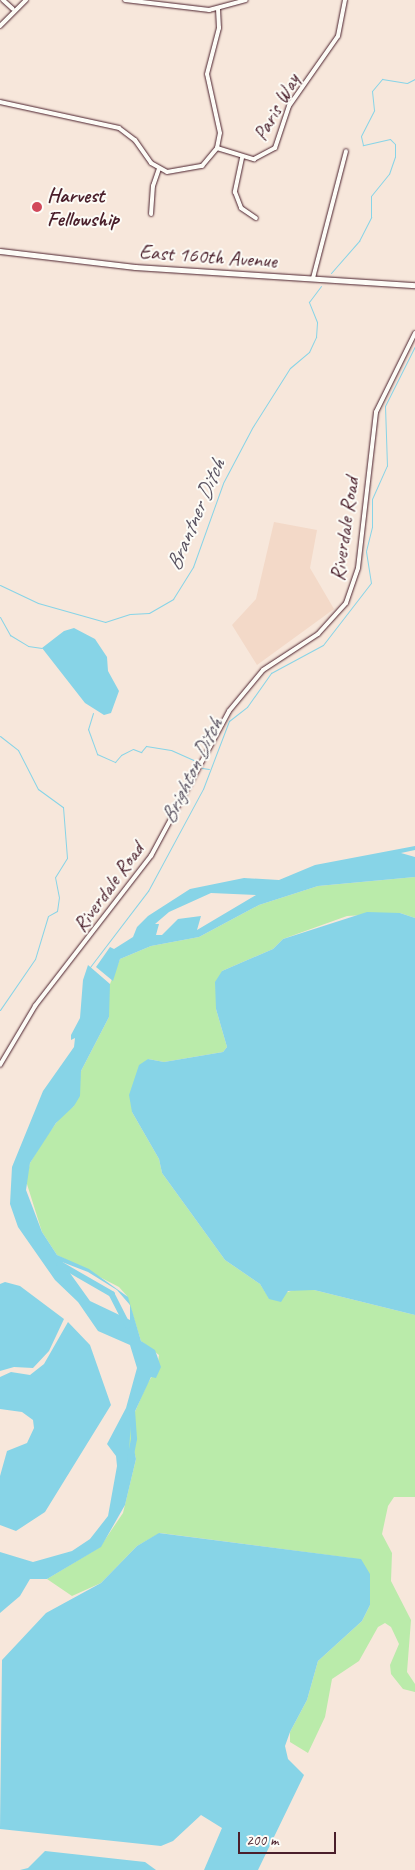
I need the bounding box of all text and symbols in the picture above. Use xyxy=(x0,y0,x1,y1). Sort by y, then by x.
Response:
street label: Paris Way xyxy=(247,69,305,145)
place label: Harvest Fellowship xyxy=(47,182,119,232)
marker: Harvest Fellowship xyxy=(31,201,43,213)
street label: East 160th Avenue xyxy=(138,239,278,273)
water label: Brantner Ditch xyxy=(161,455,231,575)
street label: Riverdale Road xyxy=(324,476,364,582)
water label: Brighton Ditch xyxy=(155,714,229,828)
street label: Riverdale Road xyxy=(67,837,149,937)
scale bar xyxy=(240,1822,338,1854)
text: 200 m xyxy=(246,1831,278,1850)

